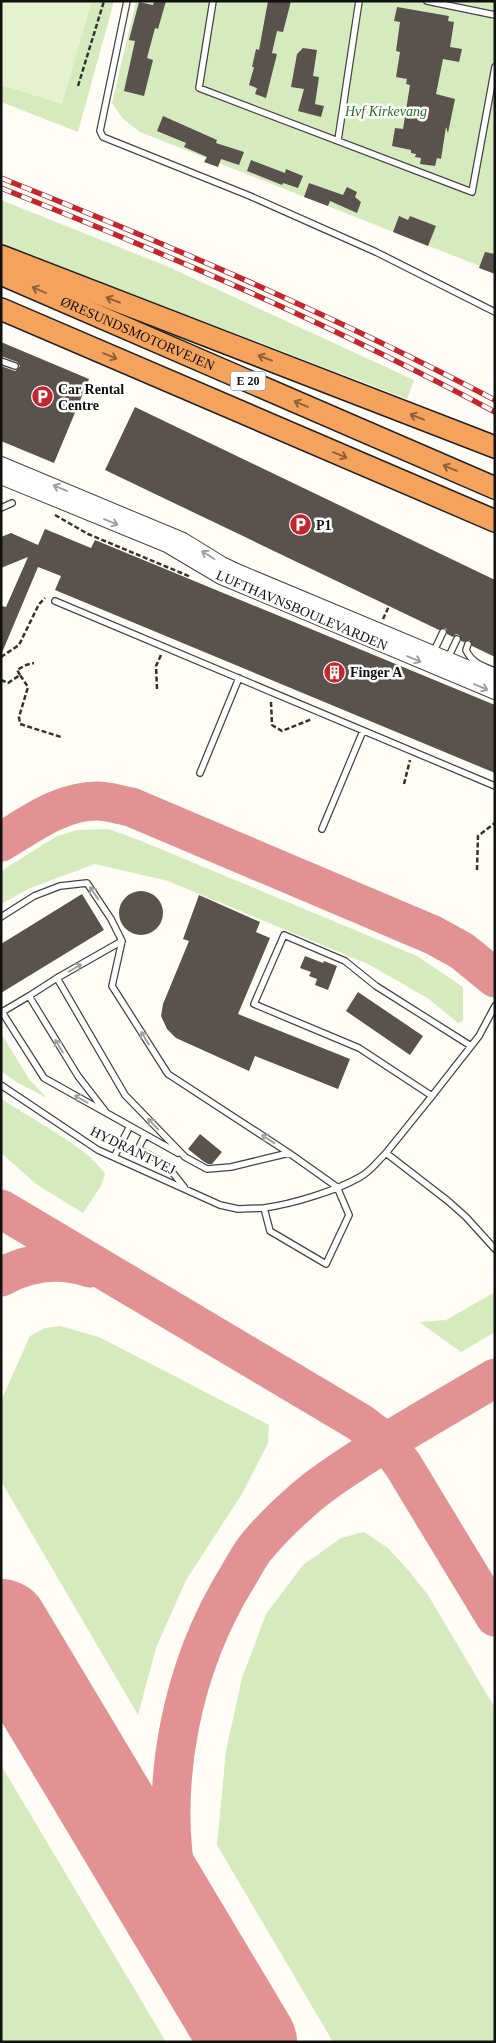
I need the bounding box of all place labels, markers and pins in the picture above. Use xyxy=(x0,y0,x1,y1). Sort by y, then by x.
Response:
place label: Car Rental Centre xyxy=(58,382,124,413)
parking icon: Car Rental Centre xyxy=(30,385,54,409)
parking icon: P1 xyxy=(288,513,312,537)
place label: P1 xyxy=(316,518,332,533)
building icon: Finger A xyxy=(322,660,346,684)
place label: Finger A xyxy=(350,665,403,680)

